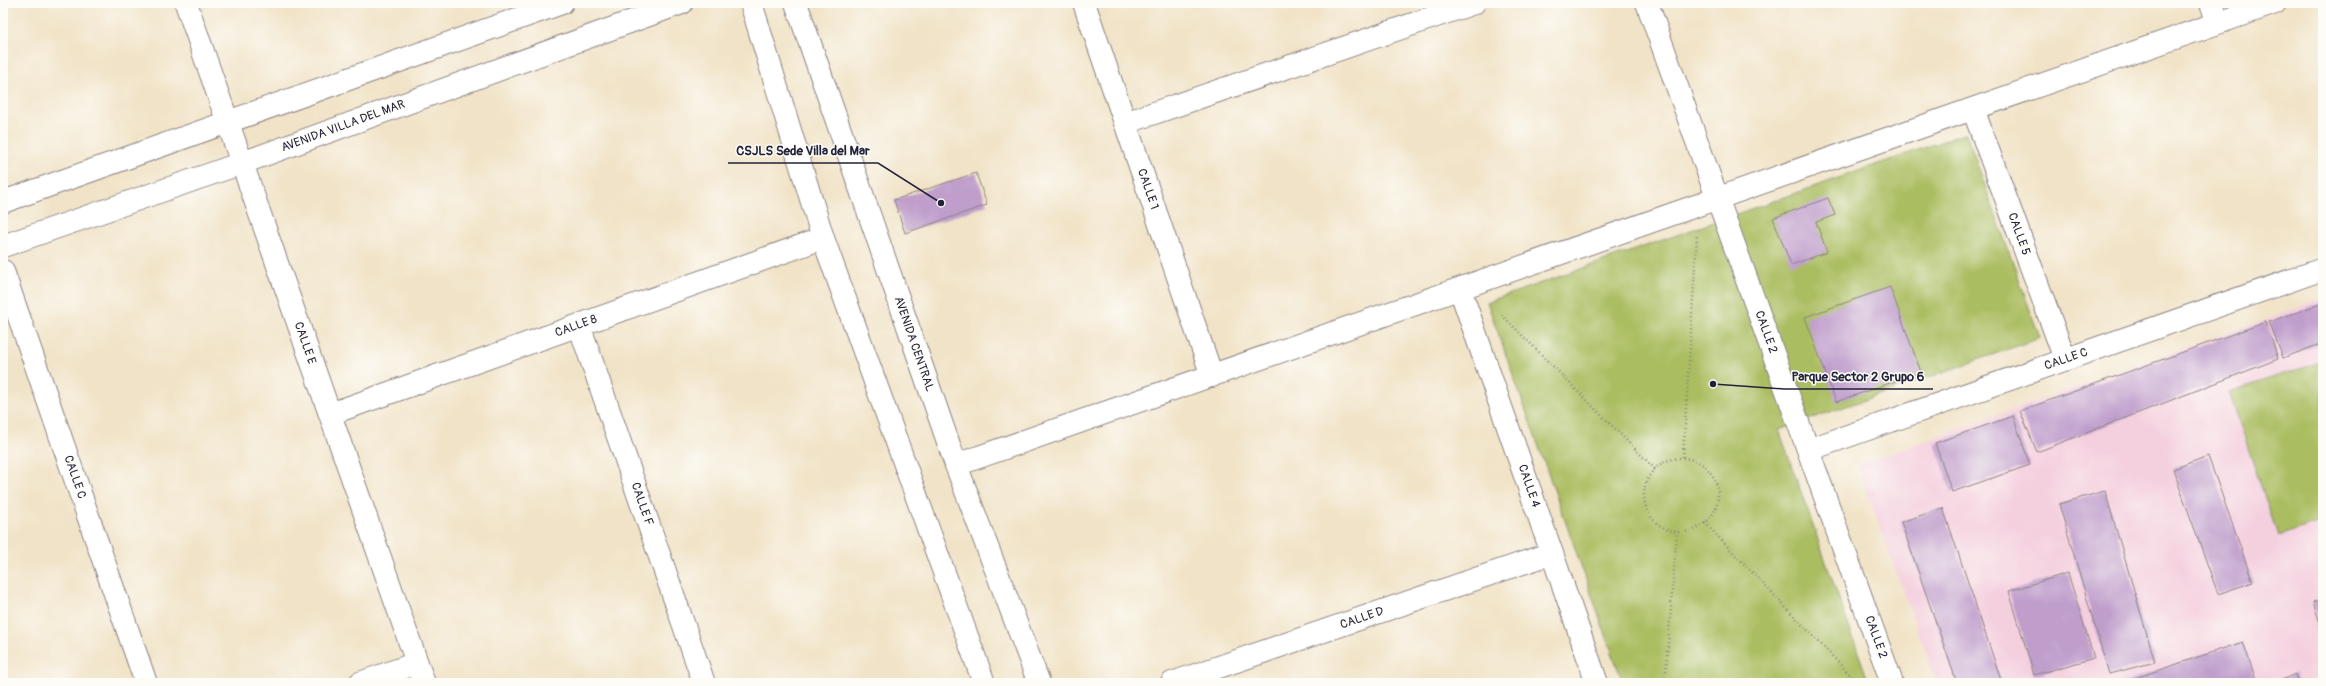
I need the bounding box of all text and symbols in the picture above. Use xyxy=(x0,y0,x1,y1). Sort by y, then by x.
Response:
street label: AVENIDA VILLA DEL MAR xyxy=(279,97,407,155)
callout: CSJLS Sede Villa del Mar xyxy=(728,138,878,163)
text: CSJLS Sede Villa del Mar xyxy=(736,143,870,159)
street label: CALLE 1 xyxy=(1134,167,1162,211)
street label: CALLE 5 xyxy=(2004,211,2034,257)
street label: AVENIDA CENTRAL xyxy=(891,295,937,394)
street label: CALLE 2 xyxy=(1751,309,1781,356)
street label: CALLE 8 xyxy=(553,311,599,341)
street label: CALLE E xyxy=(291,320,319,366)
street label: CALLE C xyxy=(2042,345,2090,373)
callout: Parque Sector 2 Grupo 6 xyxy=(1784,364,1933,389)
text: Parque Sector 2 Grupo 6 xyxy=(1792,369,1925,385)
street label: CALLE C xyxy=(61,453,89,501)
street label: CALLE 4 xyxy=(1515,462,1543,510)
street label: CALLE F xyxy=(628,480,656,528)
street label: CALLE D xyxy=(1338,603,1386,632)
street label: CALLE 2 xyxy=(1861,614,1891,661)

